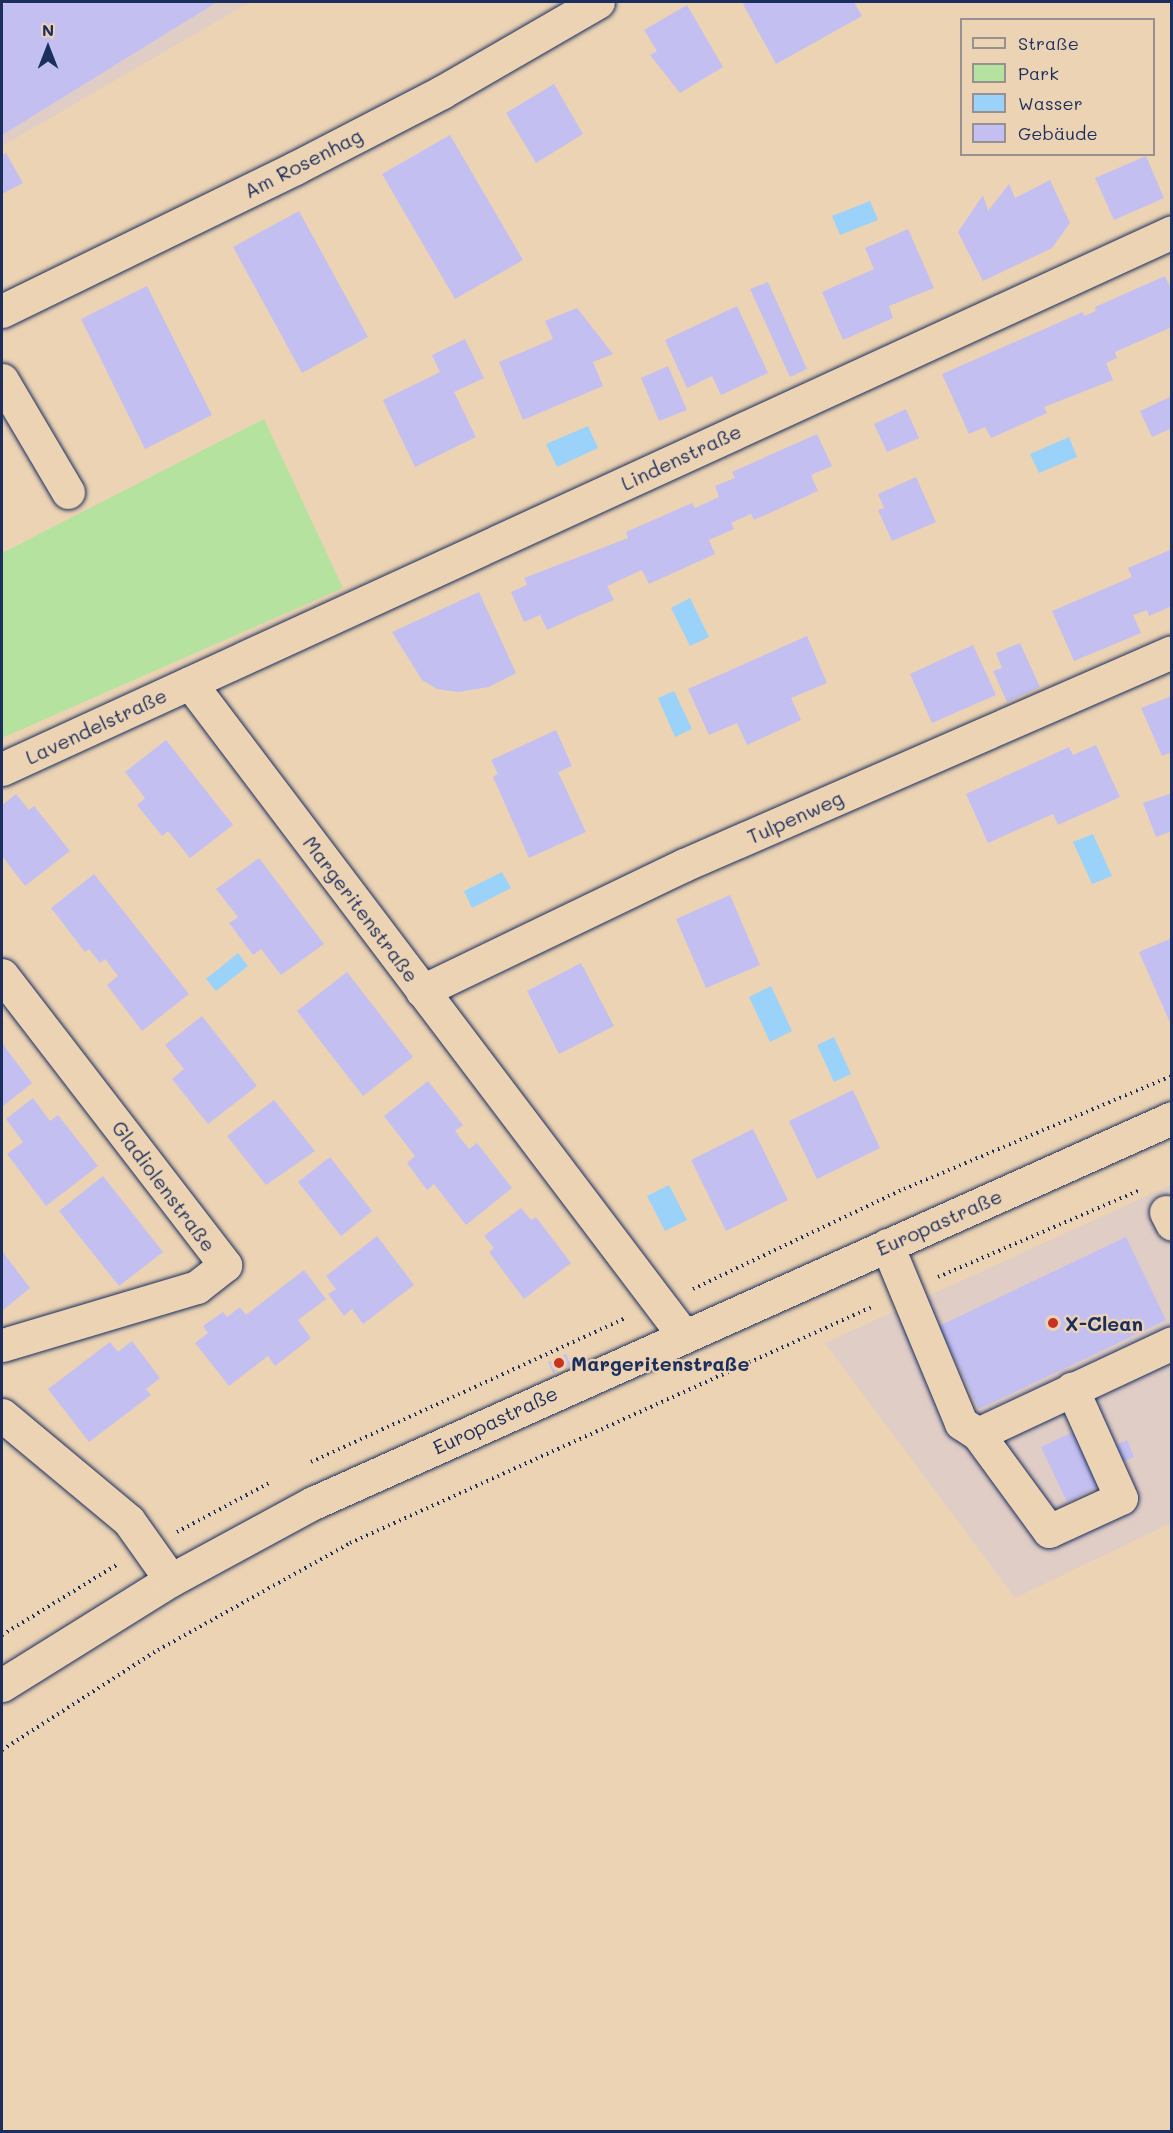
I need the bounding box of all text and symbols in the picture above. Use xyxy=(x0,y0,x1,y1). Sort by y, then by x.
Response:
north arrow xyxy=(18,18,78,78)
legend xyxy=(960,18,1155,156)
text: N xyxy=(42,19,54,40)
text: Straße xyxy=(1018,31,1079,55)
text: Park xyxy=(1018,61,1059,85)
text: Wasser xyxy=(1018,91,1083,115)
text: Gebäude xyxy=(1018,121,1098,145)
street label: Am Rosenhag xyxy=(240,123,366,203)
street label: Lindenstraße xyxy=(617,419,745,495)
street label: Lavendelstraße xyxy=(22,683,170,769)
street label: Tulpenweg xyxy=(743,785,847,849)
street label: Margeritenstraße xyxy=(298,831,424,987)
street label: Gladiolenstraße xyxy=(107,1116,221,1256)
street label: Europastraße xyxy=(872,1184,1006,1260)
place label: X-Clean xyxy=(1065,1311,1143,1335)
marker: X-Clean xyxy=(1046,1316,1060,1330)
place label: Margeritenstraße xyxy=(571,1351,749,1375)
marker: Margeritenstraße xyxy=(552,1356,566,1370)
street label: Europastraße xyxy=(429,1381,561,1459)

